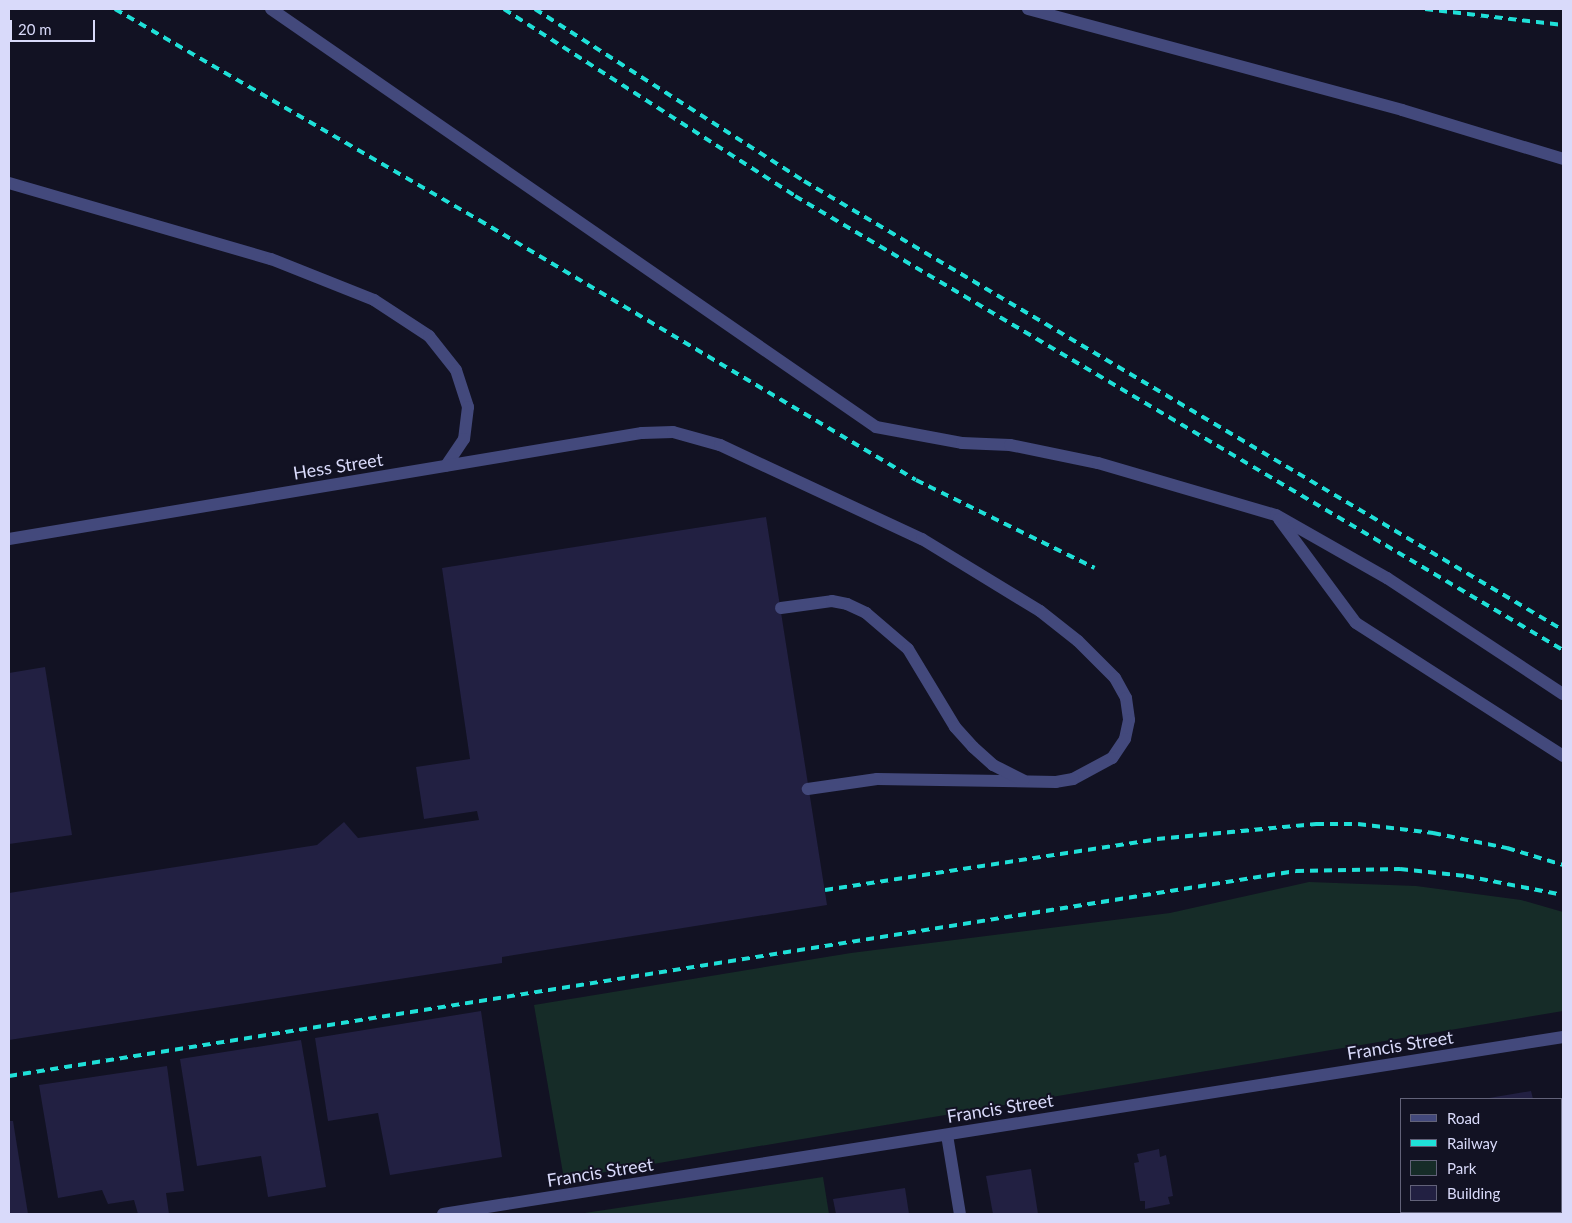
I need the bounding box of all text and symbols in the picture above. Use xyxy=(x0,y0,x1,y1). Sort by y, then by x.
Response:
scale bar xyxy=(12,10,98,42)
text: 20 m xyxy=(18,20,52,38)
street label: Hess Street xyxy=(292,448,384,484)
street label: Francis Street xyxy=(1345,1026,1455,1064)
street label: Francis Street xyxy=(945,1089,1055,1127)
legend xyxy=(1400,1098,1562,1213)
text: Road xyxy=(1447,1109,1480,1127)
text: Railway xyxy=(1447,1134,1498,1152)
street label: Francis Street xyxy=(545,1153,655,1191)
text: Park xyxy=(1447,1159,1476,1177)
text: Building xyxy=(1447,1184,1500,1202)

